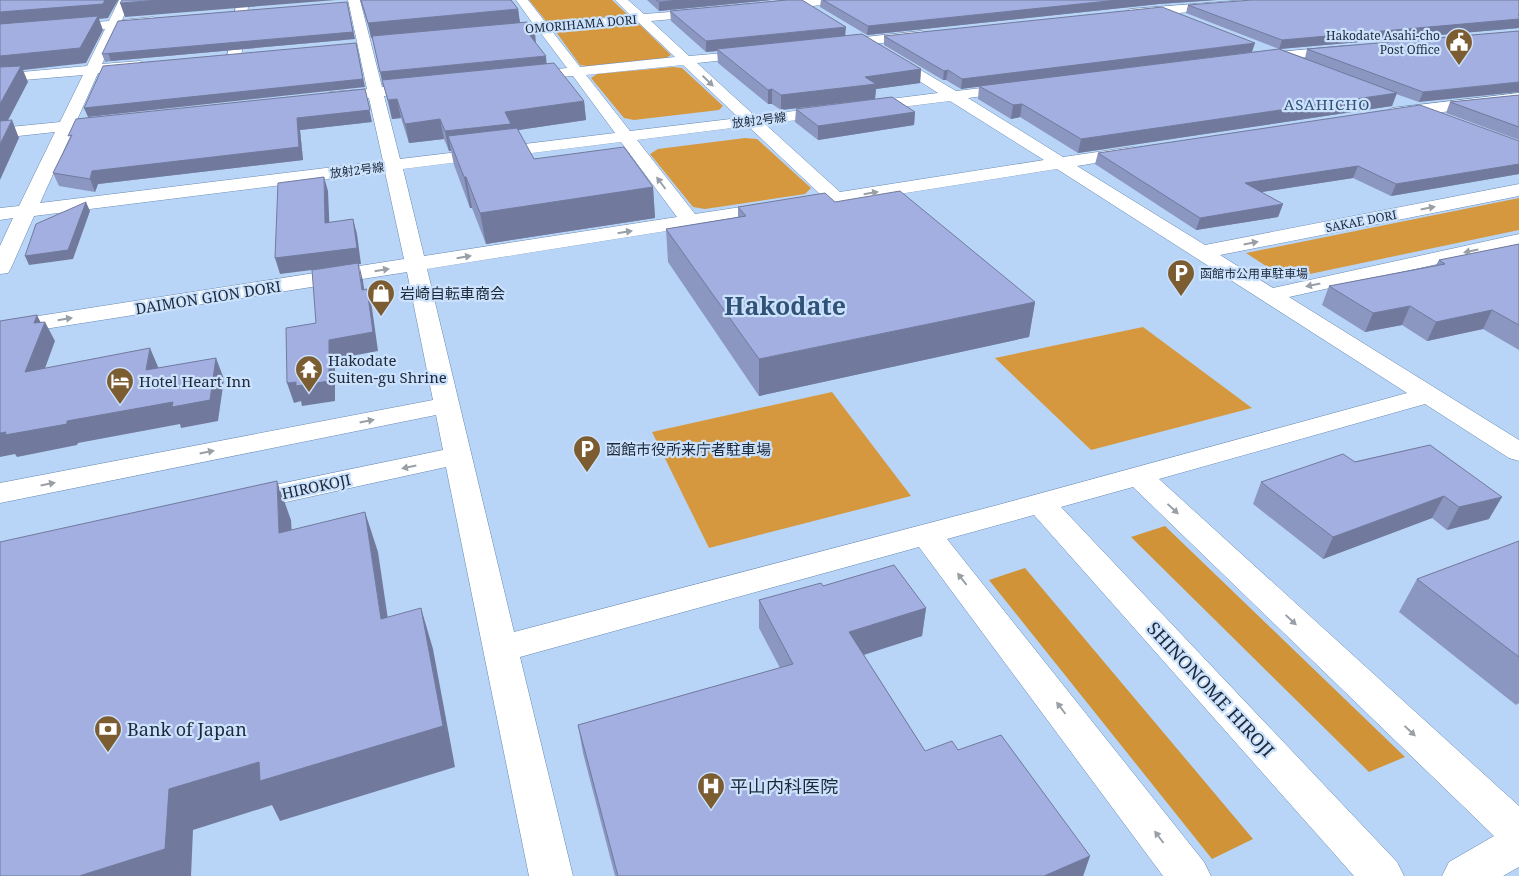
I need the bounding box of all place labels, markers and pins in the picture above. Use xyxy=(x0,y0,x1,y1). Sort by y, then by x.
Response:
place label: Hakodate Asahi-cho Post Office xyxy=(1326,27,1440,58)
public building icon: Hakodate Asahi-cho Post Office xyxy=(1444,27,1474,66)
parking icon: 函館市公用車駐車場 xyxy=(1166,258,1196,297)
place label: 函館市公用車駐車場 xyxy=(1200,265,1308,282)
shop icon: 岩崎自転車商会 xyxy=(366,278,396,317)
place label: 岩崎自転車商会 xyxy=(400,283,505,303)
place label: Hakodate Suiten-gu Shrine xyxy=(328,350,447,387)
temple icon: Hakodate Suiten-gu Shrine xyxy=(294,354,324,393)
hotel icon: Hotel Heart Inn xyxy=(105,366,135,405)
place label: Hotel Heart Inn xyxy=(139,371,251,391)
parking icon: 函館市役所来庁者駐車場 xyxy=(572,434,602,473)
place label: 函館市役所来庁者駐車場 xyxy=(606,439,771,459)
bank icon: Bank of Japan xyxy=(93,714,123,753)
place label: Bank of Japan xyxy=(127,717,247,741)
hospital icon: 平山内科医院 xyxy=(696,771,726,810)
place label: 平山内科医院 xyxy=(730,774,838,798)

